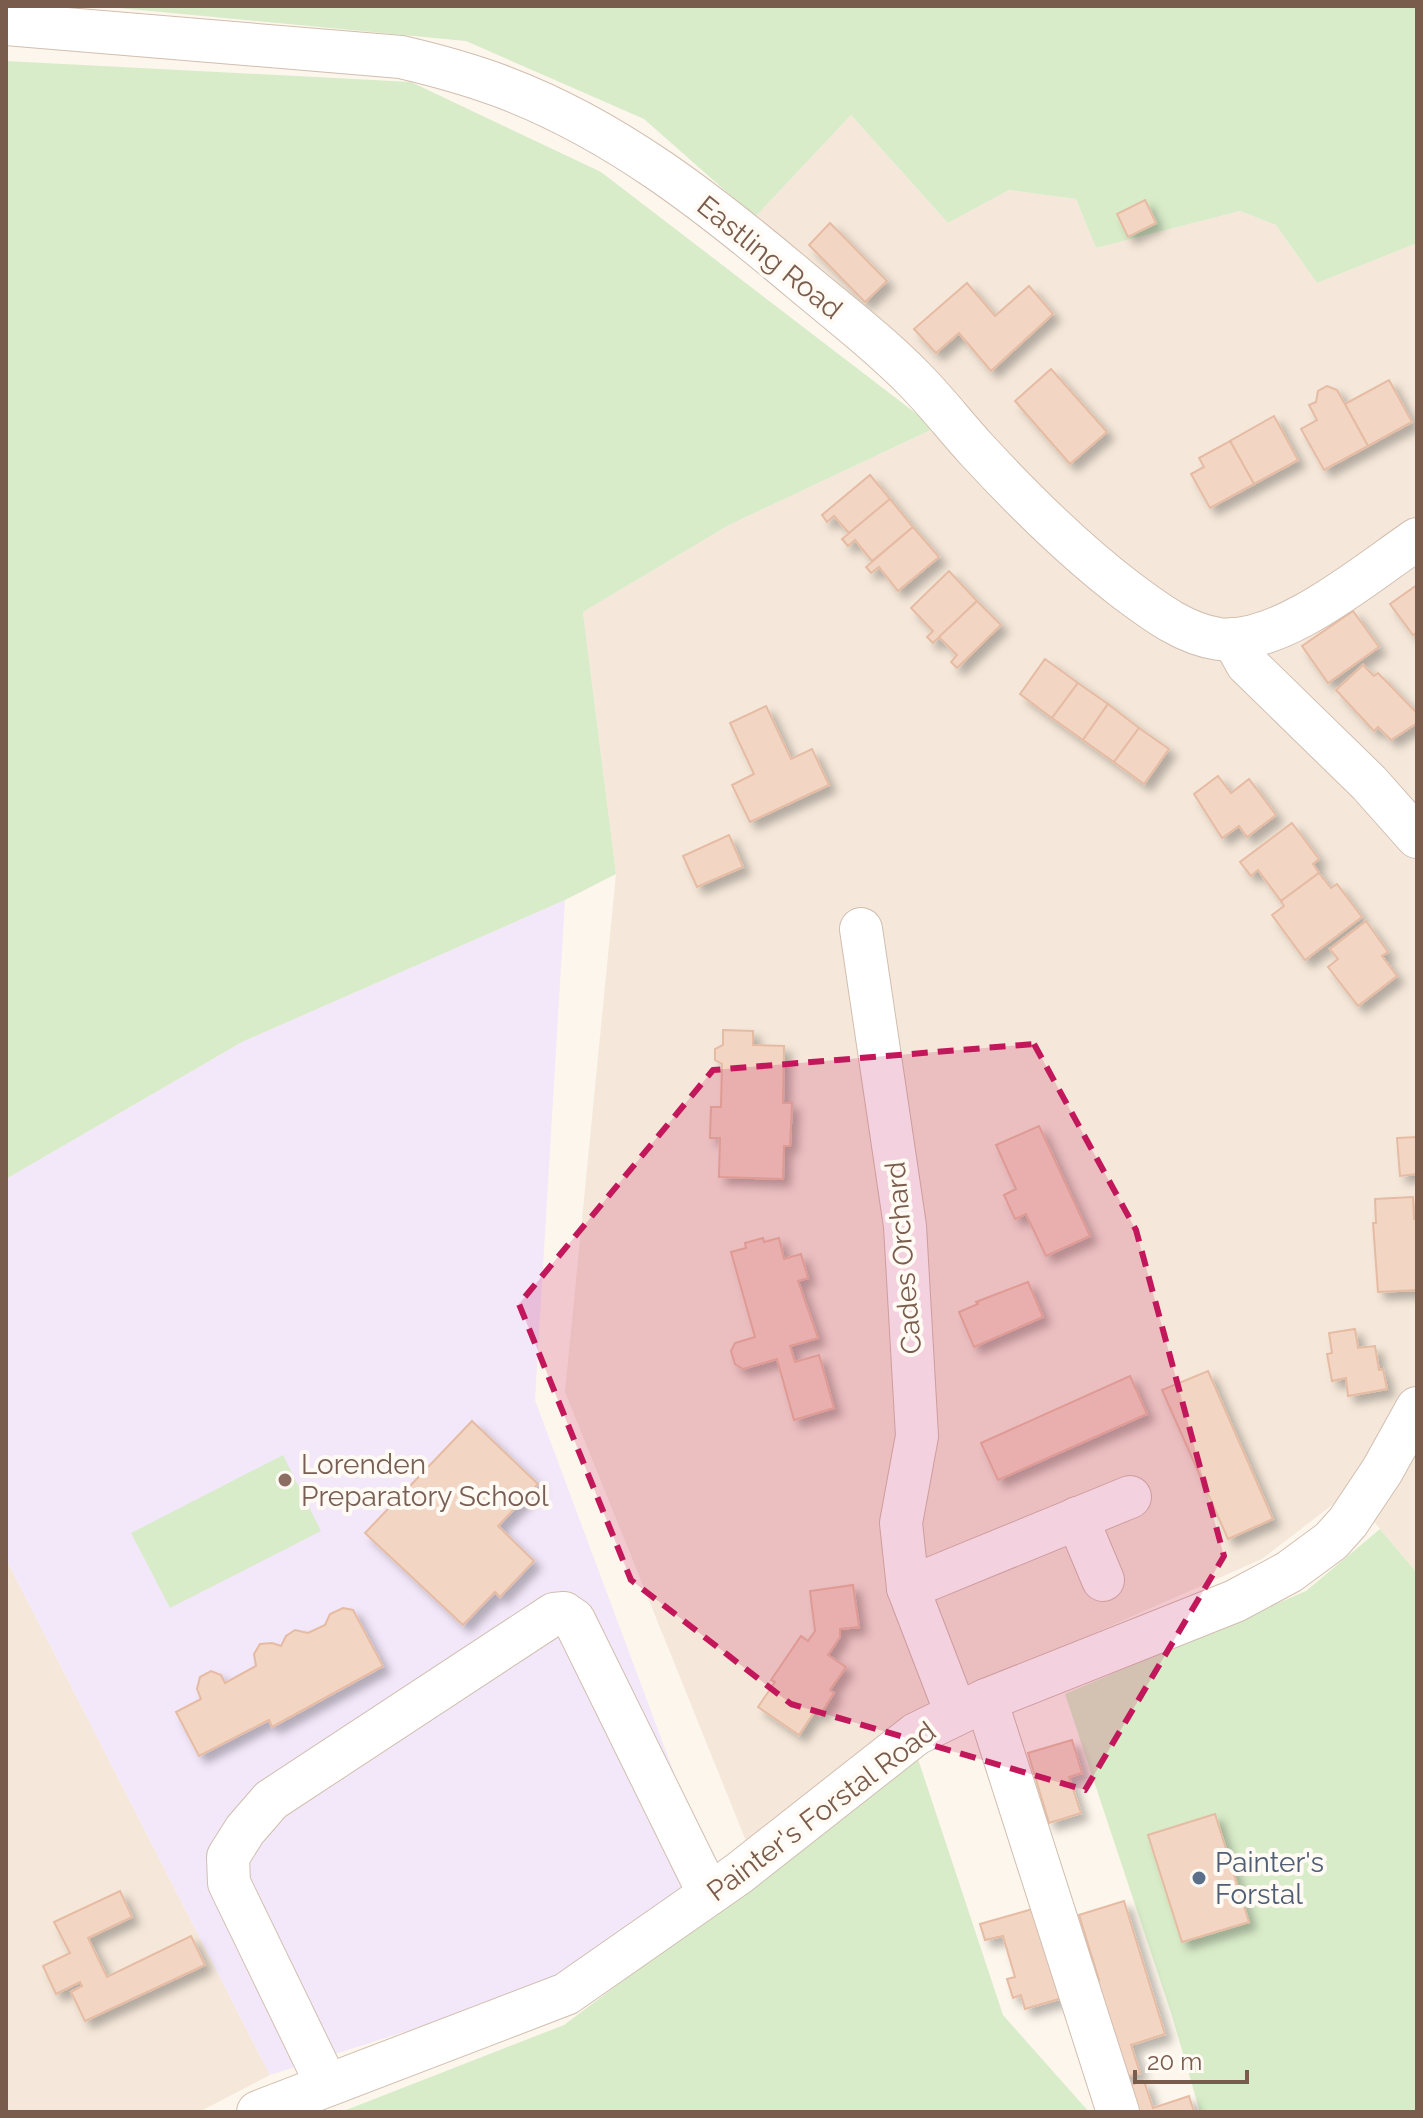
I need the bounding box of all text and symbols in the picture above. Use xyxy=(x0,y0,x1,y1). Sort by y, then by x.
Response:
street label: Eastling Road xyxy=(691,189,849,326)
street label: Cades Orchard xyxy=(879,1160,928,1356)
place label: Lorenden Preparatory School xyxy=(301,1448,549,1513)
marker: Lorenden Preparatory School xyxy=(276,1471,294,1489)
street label: Painter's Forstal Road xyxy=(701,1715,942,1908)
place label: Painter's Forstal xyxy=(1215,1846,1324,1911)
marker: Painter's Forstal xyxy=(1190,1869,1208,1887)
scale bar xyxy=(1135,2034,1247,2084)
text: 20 m xyxy=(1147,2047,1202,2076)

